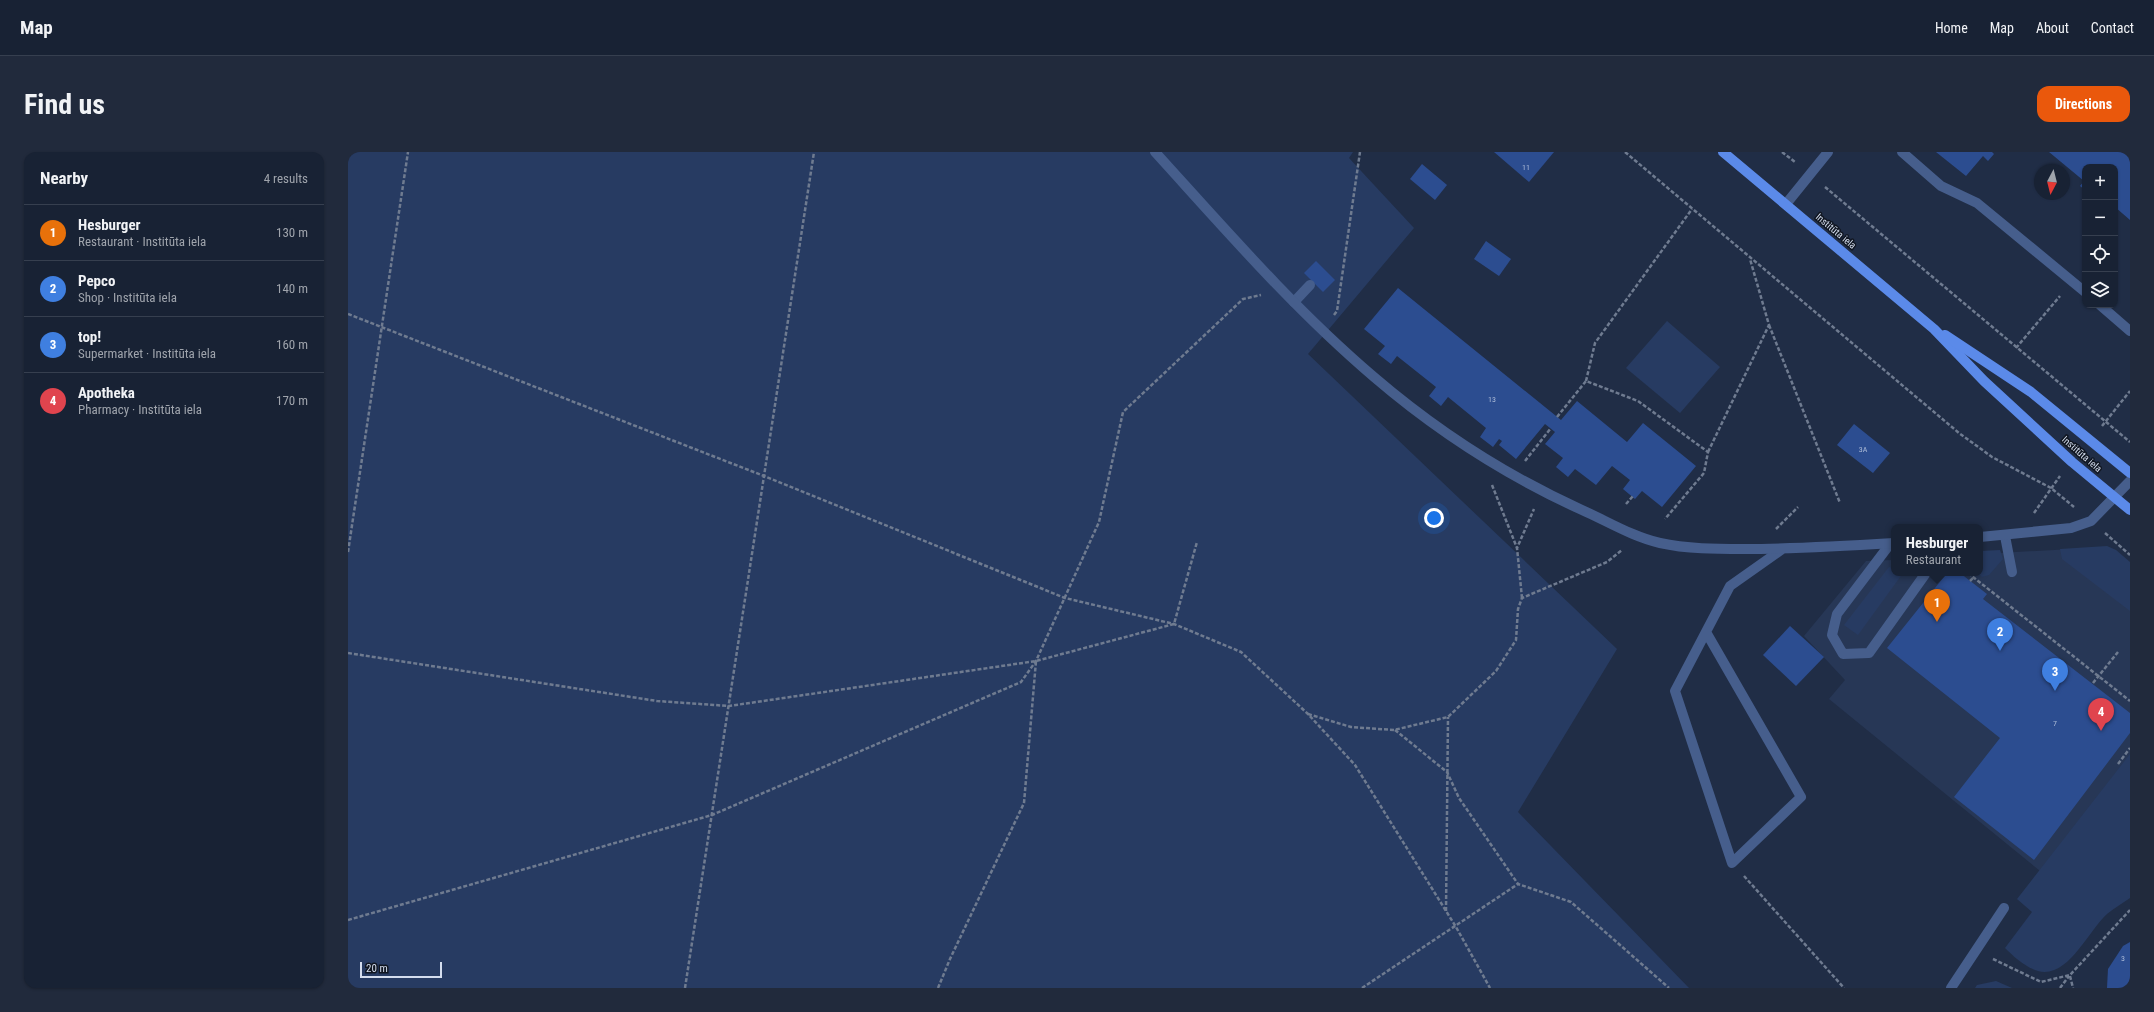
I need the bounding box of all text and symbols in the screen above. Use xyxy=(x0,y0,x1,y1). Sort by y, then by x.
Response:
text: Map xyxy=(20,16,53,39)
text: Home xyxy=(1935,20,1968,36)
text: Map xyxy=(1990,20,2014,36)
text: About xyxy=(2036,20,2069,36)
text: Contact xyxy=(2091,20,2134,36)
button: Directions xyxy=(2037,86,2130,122)
text: Find us xyxy=(24,88,105,121)
house number: 11 xyxy=(1522,163,1530,172)
north arrow xyxy=(2034,164,2070,200)
map controls xyxy=(2082,164,2118,308)
button: + xyxy=(2082,164,2118,200)
text: Nearby xyxy=(40,168,88,188)
text: 4 results xyxy=(264,171,308,186)
button: − xyxy=(2082,200,2118,236)
street label: Institūta iela xyxy=(1814,211,1858,251)
text: Hesburger xyxy=(78,216,141,234)
text: 1 xyxy=(50,225,56,240)
text: 130 m xyxy=(276,225,308,240)
text: Restaurant · Institūta iela xyxy=(78,234,206,249)
button: locate xyxy=(2082,236,2118,272)
text: Pepco xyxy=(78,272,115,290)
button: layers xyxy=(2082,272,2118,308)
text: 2 xyxy=(50,281,56,296)
text: 140 m xyxy=(276,281,308,296)
text: Shop · Institūta iela xyxy=(78,290,177,305)
text: top! xyxy=(78,328,101,346)
text: 3 xyxy=(50,337,56,352)
text: 160 m xyxy=(276,337,308,352)
text: Supermarket · Institūta iela xyxy=(78,346,216,361)
text: Apotheka xyxy=(78,384,135,402)
text: 4 xyxy=(50,393,56,408)
text: 170 m xyxy=(276,393,308,408)
house number: 13 xyxy=(1488,395,1496,404)
text: Pharmacy · Institūta iela xyxy=(78,402,202,417)
street label: Institūta iela xyxy=(2060,434,2104,474)
house number: 3A xyxy=(1859,445,1868,454)
your location xyxy=(1424,508,1444,528)
popup xyxy=(1891,524,1983,576)
text: Hesburger xyxy=(1906,534,1968,552)
text: Restaurant xyxy=(1906,552,1961,567)
pin: 1 xyxy=(1924,589,1950,622)
pin: 2 xyxy=(1987,618,2013,651)
pin: 3 xyxy=(2042,658,2068,691)
pin: 4 xyxy=(2088,698,2114,731)
house number: 7 xyxy=(2053,719,2057,728)
house number: 3 xyxy=(2121,954,2125,963)
scale bar xyxy=(360,960,442,979)
text: 20 m xyxy=(366,962,388,975)

